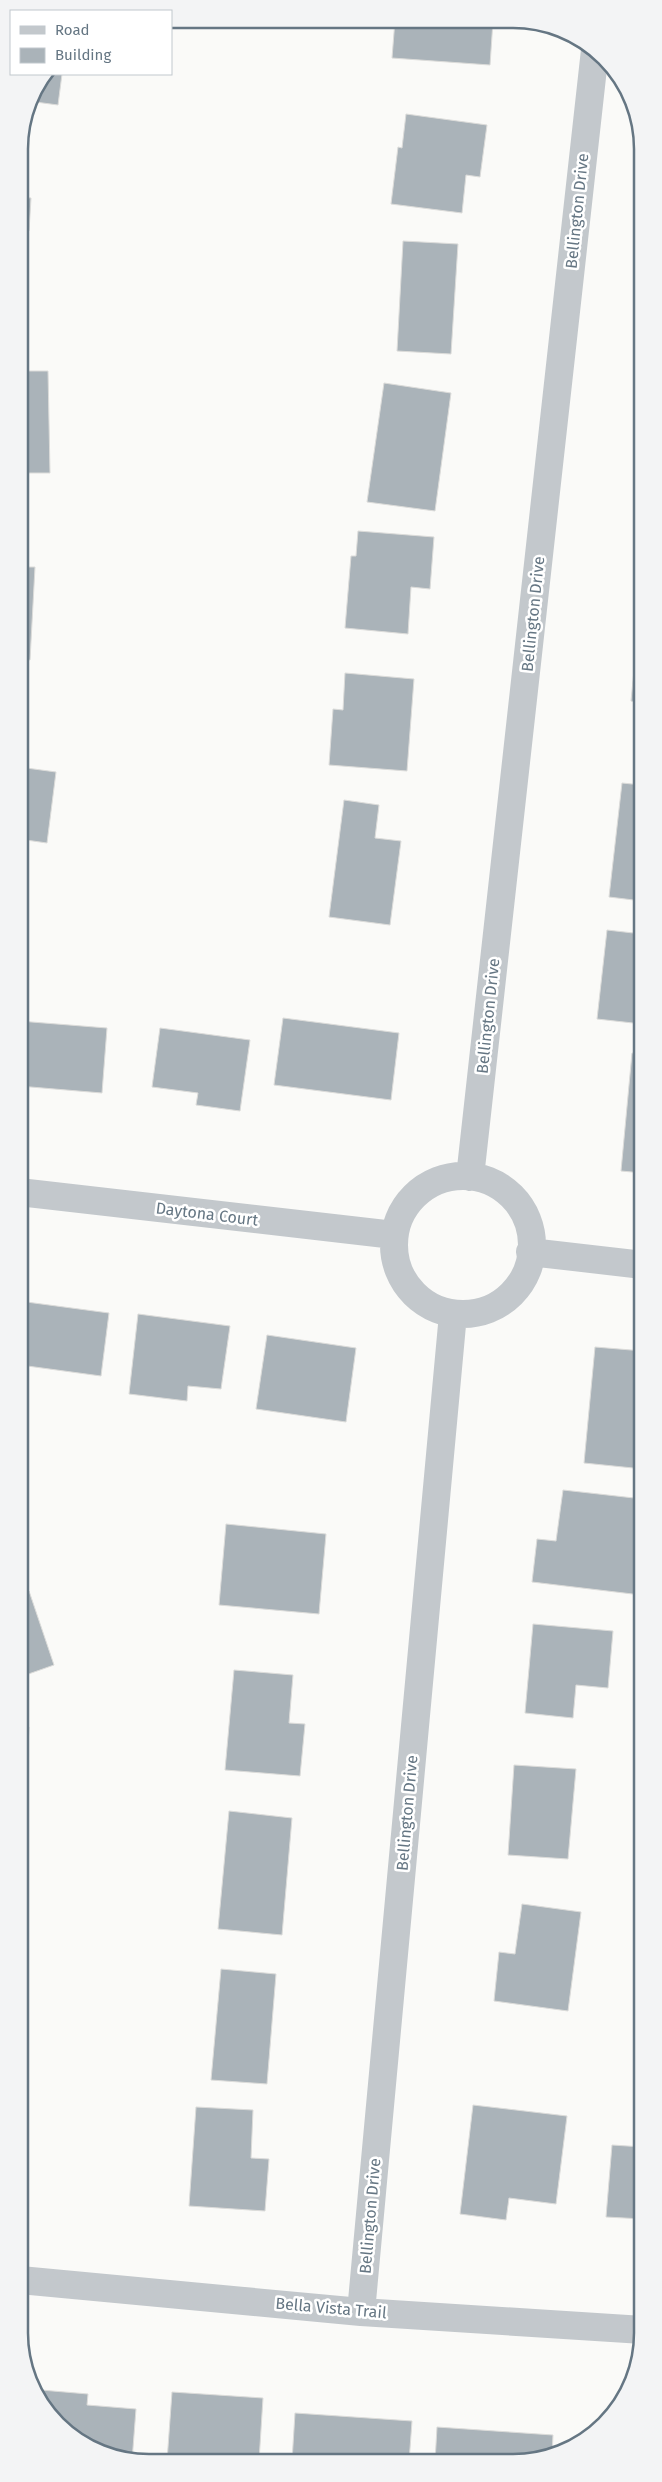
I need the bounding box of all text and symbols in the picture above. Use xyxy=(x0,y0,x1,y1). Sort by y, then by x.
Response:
legend xyxy=(10,10,172,75)
text: Road xyxy=(55,21,90,39)
text: Building xyxy=(55,46,111,64)
street label: Bellington Drive xyxy=(561,152,593,270)
street label: Bellington Drive xyxy=(517,555,549,673)
street label: Bellington Drive xyxy=(472,957,504,1075)
street label: Daytona Court xyxy=(155,1198,259,1230)
street label: Bellington Drive xyxy=(392,1754,422,1872)
street label: Bellington Drive xyxy=(355,2157,385,2275)
street label: Bella Vista Trail xyxy=(275,2294,388,2322)

